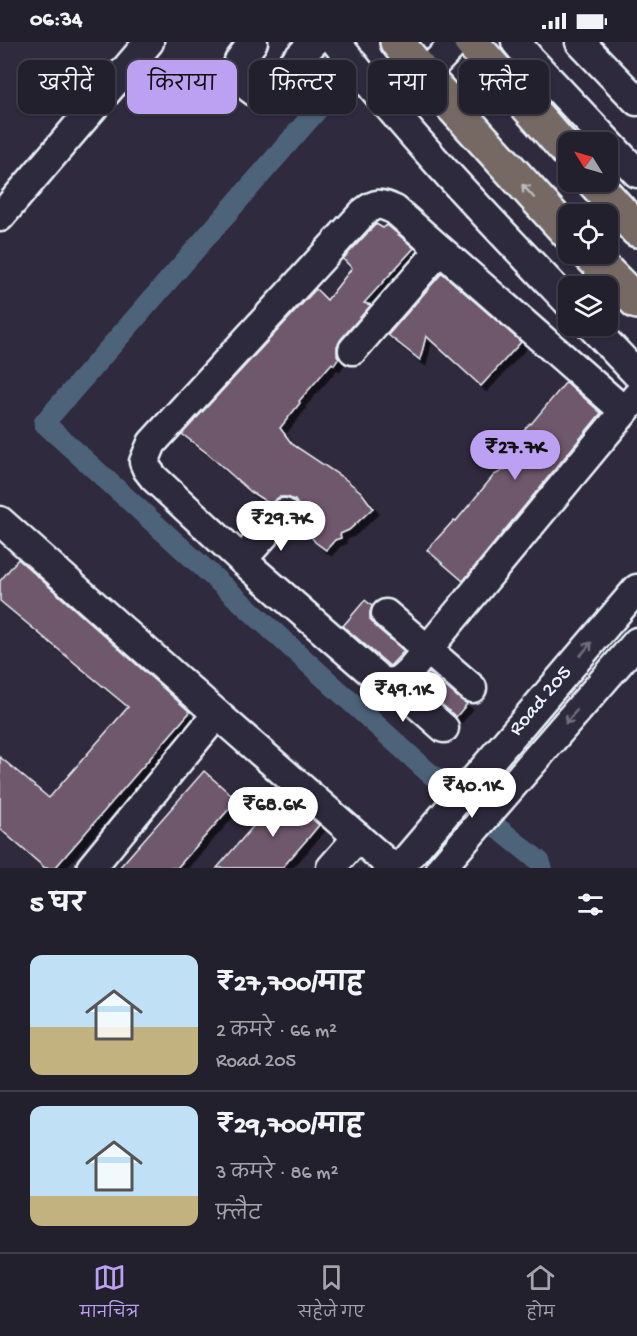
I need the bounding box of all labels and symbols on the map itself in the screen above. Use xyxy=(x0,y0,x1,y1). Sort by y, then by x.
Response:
north arrow xyxy=(558,132,618,192)
one-way arrow xyxy=(522,184,536,199)
pin: ₹27.7K xyxy=(466,430,564,481)
pin: ₹29.7K xyxy=(232,501,330,552)
one-way arrow xyxy=(579,642,593,657)
street label: Road 205 xyxy=(504,661,578,742)
pin: ₹49.1K xyxy=(354,672,452,723)
one-way arrow xyxy=(564,710,578,725)
pin: ₹40.1K xyxy=(423,768,521,819)
pin: ₹68.6K xyxy=(224,787,322,838)

